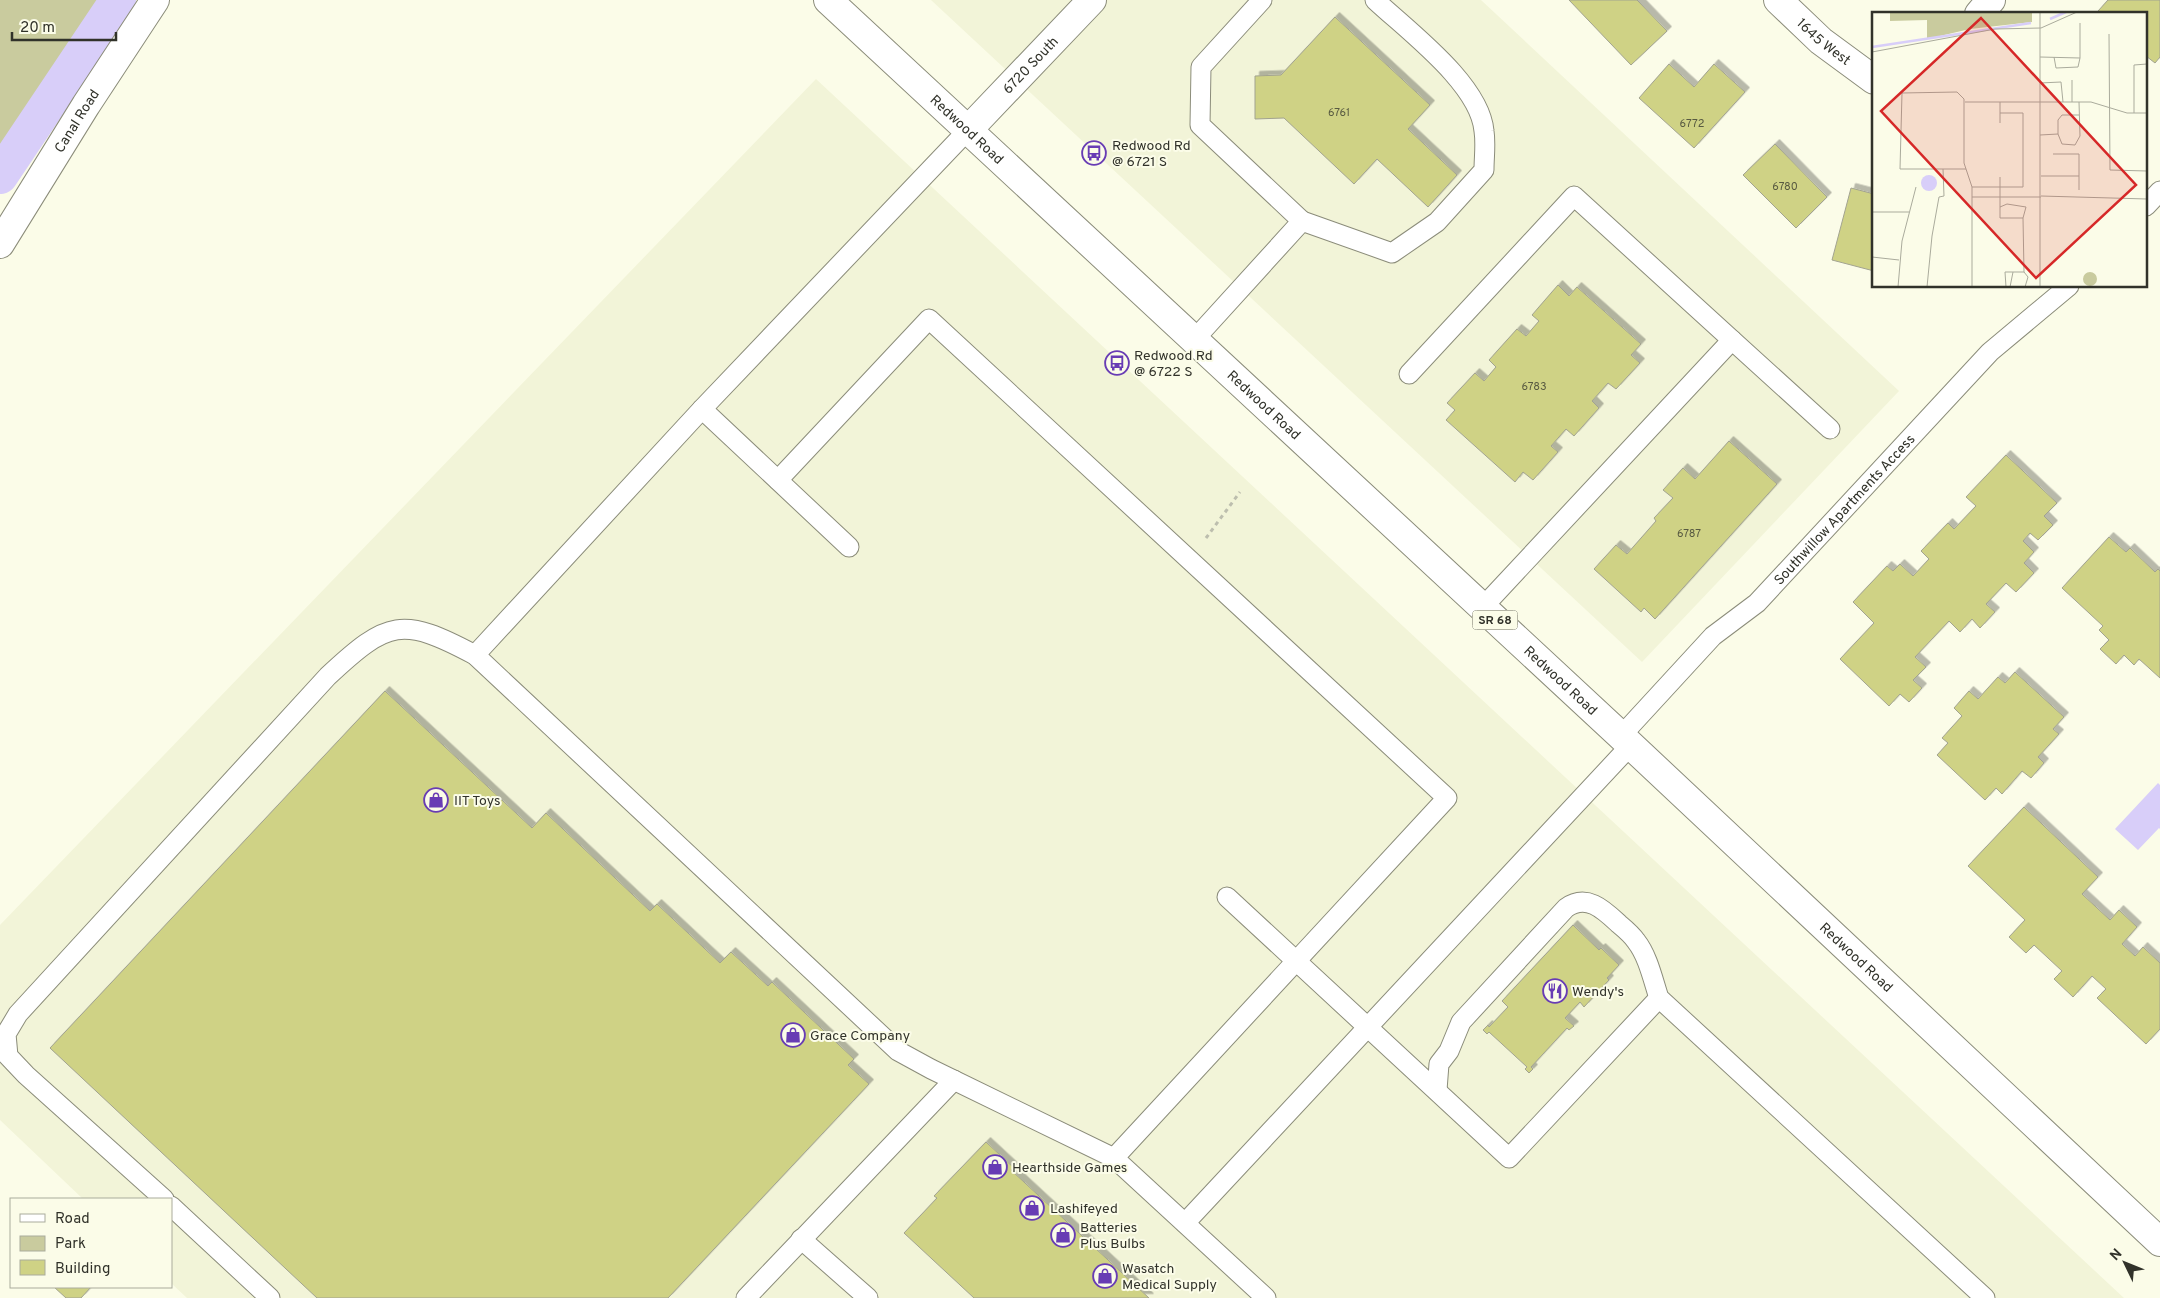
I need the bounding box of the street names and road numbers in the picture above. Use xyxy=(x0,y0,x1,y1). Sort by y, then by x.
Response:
street label: 1645 West xyxy=(1793,15,1853,70)
street label: 6720 South xyxy=(1000,34,1062,98)
street label: Canal Road xyxy=(52,87,104,156)
street label: Redwood Road xyxy=(926,92,1007,169)
street label: Redwood Road xyxy=(1223,368,1303,444)
street label: Southwillow Apartments Access xyxy=(1771,431,1919,589)
road number: SR 68 xyxy=(1472,610,1518,630)
street label: Redwood Road xyxy=(1520,643,1600,720)
street label: Redwood Road xyxy=(1815,920,1896,997)

